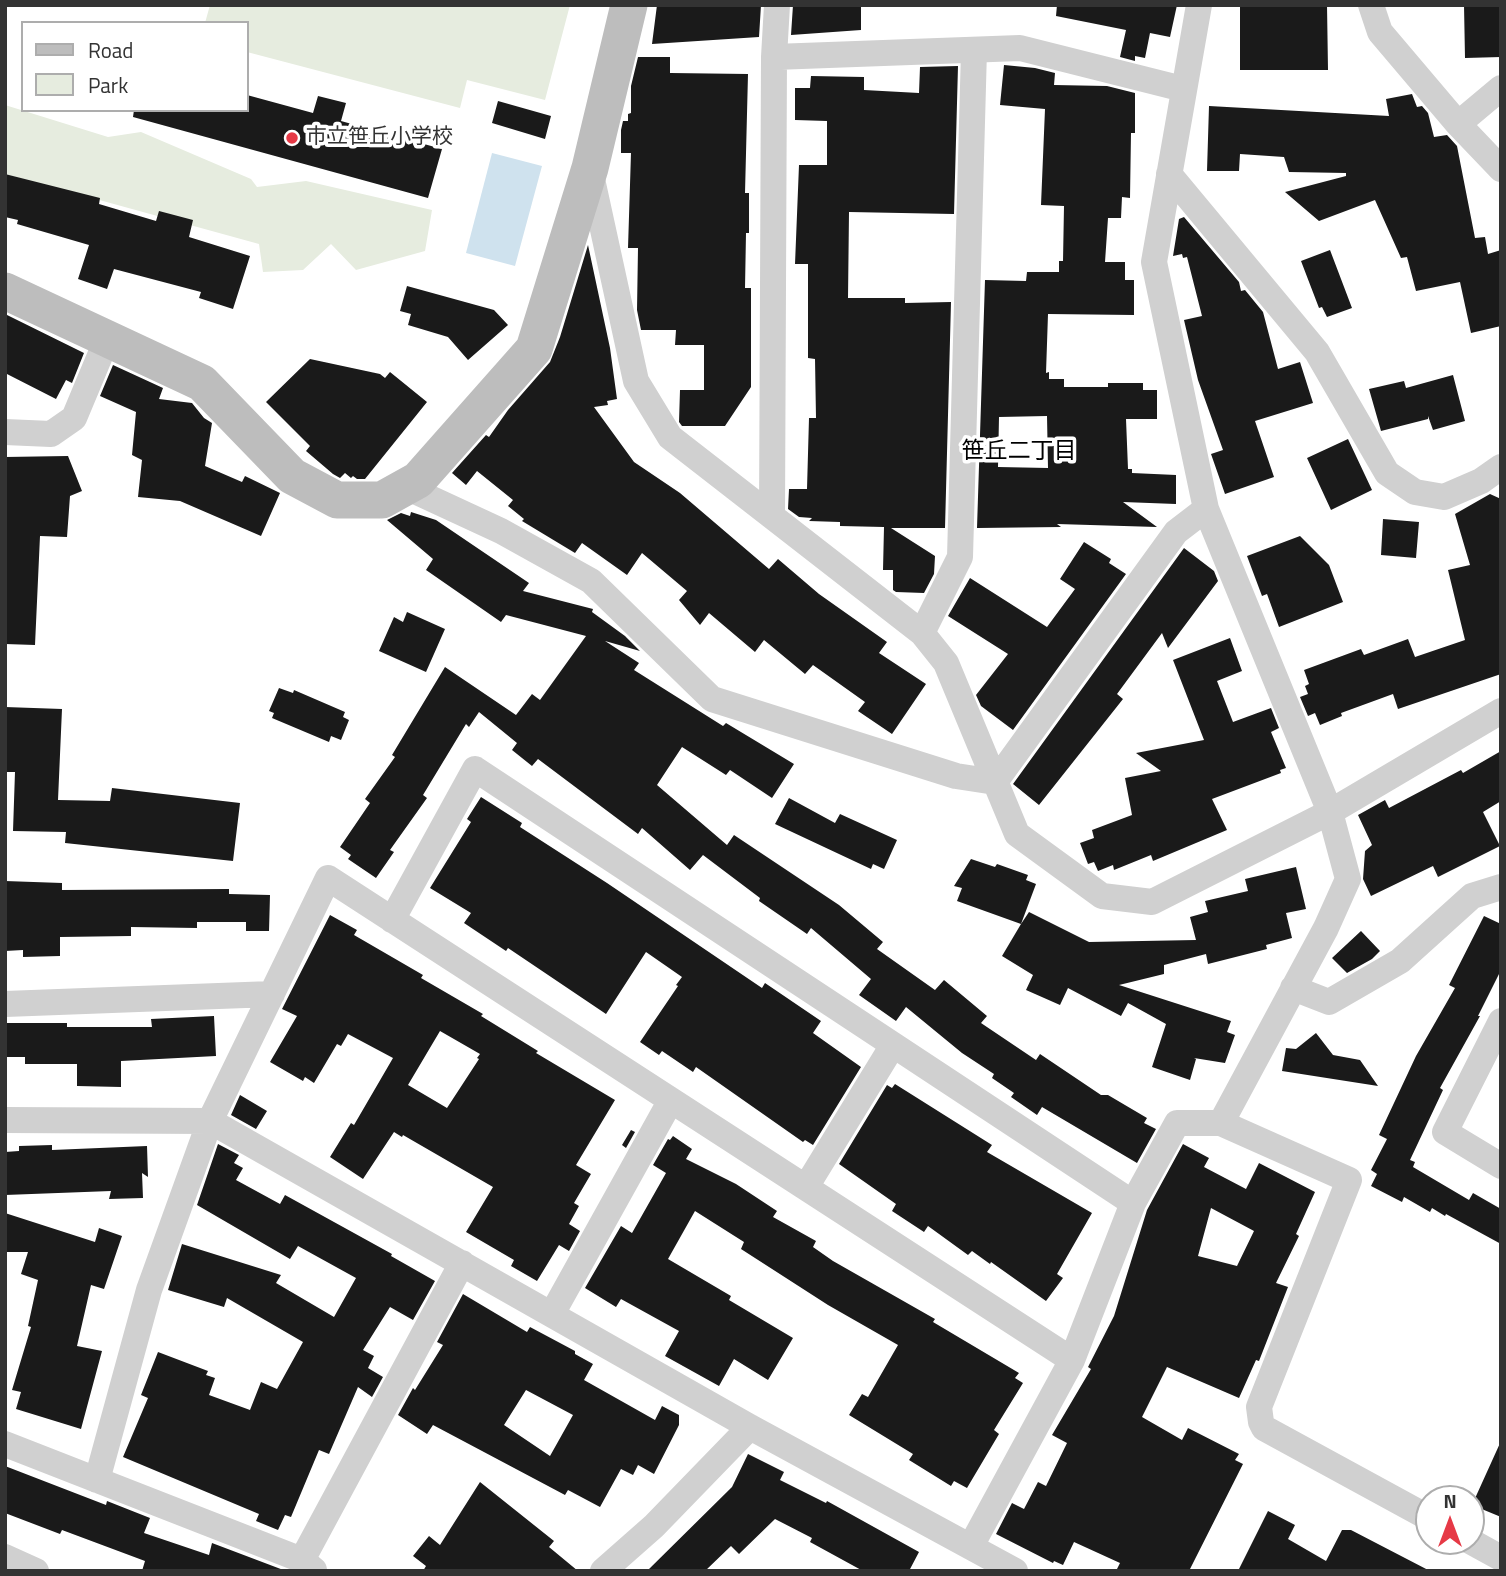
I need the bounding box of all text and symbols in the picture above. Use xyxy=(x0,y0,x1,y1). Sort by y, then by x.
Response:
legend xyxy=(21,21,248,112)
text: Road xyxy=(88,34,133,66)
text: Park xyxy=(88,69,128,101)
place label: 市立笹丘小学校 xyxy=(306,125,453,151)
marker: 市立笹丘小学校 xyxy=(284,130,300,146)
district label: 笹丘二丁目 xyxy=(962,438,1076,466)
north arrow xyxy=(1415,1485,1485,1555)
text: N xyxy=(1443,1486,1457,1515)

